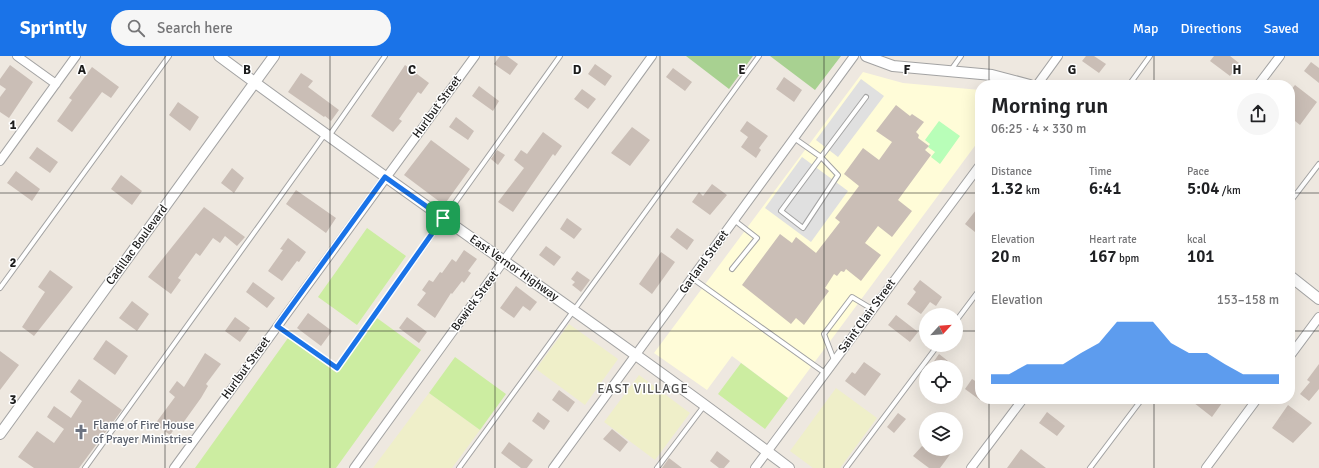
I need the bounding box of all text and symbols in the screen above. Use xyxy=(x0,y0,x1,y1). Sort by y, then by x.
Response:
search box xyxy=(111,10,391,46)
text: Sprintly xyxy=(20,16,87,40)
icon: search xyxy=(125,17,147,39)
text: Search here xyxy=(157,19,233,37)
text: Map xyxy=(1133,20,1159,37)
text: Directions xyxy=(1181,20,1242,37)
text: Saved xyxy=(1264,20,1299,37)
text: A xyxy=(78,62,87,78)
text: B xyxy=(243,62,251,78)
text: C xyxy=(408,62,416,78)
text: D xyxy=(573,62,582,78)
text: E xyxy=(738,62,746,78)
text: F xyxy=(904,62,911,78)
text: G xyxy=(1068,62,1076,78)
text: H xyxy=(1233,62,1241,78)
street label: Hurlbut Street xyxy=(409,73,465,141)
text: Morning run xyxy=(991,92,1108,119)
button: share xyxy=(1237,93,1279,135)
text: 1 xyxy=(9,117,17,133)
text: 06:25 · 4 × 330 m xyxy=(991,121,1086,137)
text: Distance xyxy=(991,165,1032,178)
text: Time xyxy=(1089,165,1112,178)
text: Pace xyxy=(1187,165,1209,178)
text: 1.32 xyxy=(991,178,1023,199)
text: 6:41 xyxy=(1089,178,1121,199)
text: 5:04 xyxy=(1187,178,1219,199)
text: km xyxy=(1023,184,1040,197)
text: /km xyxy=(1219,184,1241,197)
pin xyxy=(426,201,460,235)
street label: Cadillac Boulevard xyxy=(103,202,171,288)
icon: arrive xyxy=(432,207,454,229)
street label: Garland Street xyxy=(676,227,732,297)
street label: East Vernor Highway xyxy=(466,232,562,305)
text: Elevation xyxy=(991,233,1035,246)
text: Heart rate xyxy=(1089,233,1137,246)
text: kcal xyxy=(1187,233,1206,246)
text: 20 xyxy=(991,246,1009,267)
text: 167 xyxy=(1089,246,1117,267)
text: 101 xyxy=(1187,246,1215,267)
text: m xyxy=(1009,252,1021,265)
text: bpm xyxy=(1117,252,1139,265)
text: 2 xyxy=(9,255,17,271)
street label: Bewick Street xyxy=(448,268,502,334)
street label: Saint Clair Street xyxy=(835,276,899,356)
text: Elevation xyxy=(991,292,1043,308)
text: 153–158 m xyxy=(1217,292,1279,308)
north arrow xyxy=(919,308,963,352)
map controls xyxy=(919,308,963,456)
street label: Hurlbut Street xyxy=(218,334,274,402)
button: locate xyxy=(919,360,963,404)
district label: EAST VILLAGE xyxy=(597,381,689,397)
text: 3 xyxy=(9,392,17,408)
button: layers xyxy=(919,412,963,456)
place label: Flame of Fire House of Prayer Ministries xyxy=(93,418,194,447)
church icon: Flame of Fire House of Prayer Ministries xyxy=(72,423,90,441)

